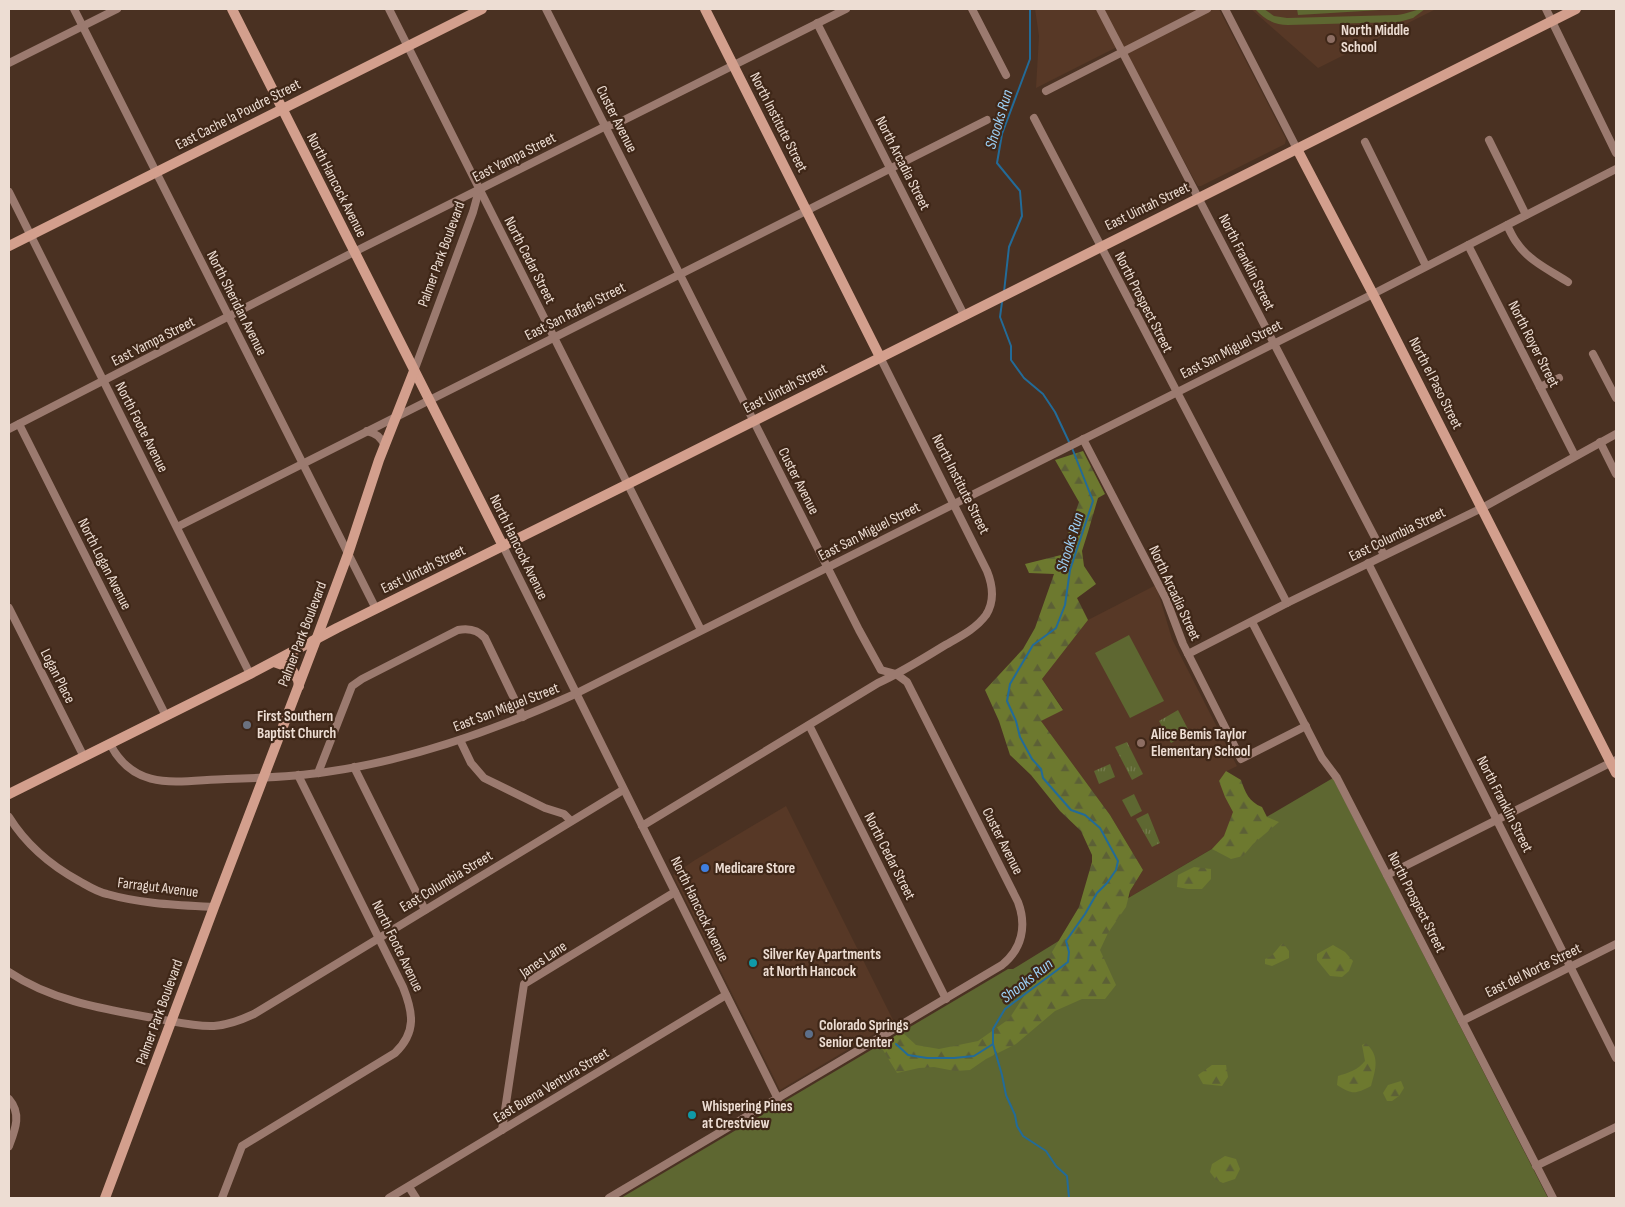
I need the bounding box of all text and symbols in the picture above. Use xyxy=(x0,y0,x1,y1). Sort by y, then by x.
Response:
place label: North Middle School xyxy=(1341,21,1409,57)
marker: North Middle School xyxy=(1325,33,1337,45)
street label: North Institute Street xyxy=(745,69,812,176)
street label: East Cache la Poudre Street xyxy=(172,74,304,154)
street label: Custer Avenue xyxy=(592,83,642,156)
water label: Shooks Run xyxy=(981,87,1018,151)
street label: North Arcadia Street xyxy=(871,113,935,214)
street label: East Yampa Street xyxy=(469,128,559,187)
street label: North Hancock Avenue xyxy=(302,130,371,241)
street label: East Uintah Street xyxy=(1102,178,1193,235)
street label: Palmer Park Boulevard xyxy=(414,199,469,310)
street label: North Franklin Street xyxy=(1214,211,1279,314)
street label: North Cedar Street xyxy=(499,213,560,307)
street label: North Sheridan Avenue xyxy=(202,248,271,359)
street label: North Prospect Street xyxy=(1110,249,1177,356)
street label: East San Rafael Street xyxy=(522,278,629,345)
street label: North Royer Street xyxy=(1504,298,1564,391)
street label: East Yampa Street xyxy=(108,312,198,371)
street label: East San Miguel Street xyxy=(1177,315,1286,383)
street label: North el Paso Street xyxy=(1404,334,1467,433)
street label: East Uintah Street xyxy=(740,359,831,418)
street label: North Foote Avenue xyxy=(111,379,173,476)
street label: North Institute Street xyxy=(927,431,994,538)
street label: Custer Avenue xyxy=(774,445,824,518)
street label: North Hancock Avenue xyxy=(485,492,552,603)
street label: East San Miguel Street xyxy=(815,497,924,565)
street label: East Columbia Street xyxy=(1346,503,1449,566)
water label: Shooks Run xyxy=(1052,510,1089,574)
street label: North Logan Avenue xyxy=(73,515,136,613)
street label: East Uintah Street xyxy=(378,541,469,598)
street label: North Arcadia Street xyxy=(1144,543,1205,644)
street label: Palmer Park Boulevard xyxy=(274,579,331,689)
street label: Logan Place xyxy=(36,646,79,707)
street label: East San Miguel Street xyxy=(451,678,562,736)
place label: First Southern Baptist Church xyxy=(257,707,336,743)
marker: First Southern Baptist Church xyxy=(241,719,253,731)
place label: Alice Bemis Taylor Elementary School xyxy=(1150,725,1250,761)
marker: Alice Bemis Taylor Elementary School xyxy=(1135,737,1147,749)
street label: North Franklin Street xyxy=(1472,753,1537,856)
street label: Custer Avenue xyxy=(978,805,1028,878)
street label: North Cedar Street xyxy=(859,809,920,903)
street label: East Columbia Street xyxy=(396,846,496,917)
street label: North Prospect Street xyxy=(1383,849,1450,956)
street label: North Hancock Avenue xyxy=(666,854,733,965)
place label: Medicare Store xyxy=(715,859,795,878)
marker: Medicare Store xyxy=(699,862,711,874)
street label: Farragut Avenue xyxy=(116,873,199,902)
street label: North Foote Avenue xyxy=(367,897,428,995)
street label: Janes Lane xyxy=(515,937,571,983)
street label: East del Norte Street xyxy=(1482,939,1585,1002)
place label: Silver Key Apartments at North Hancock xyxy=(763,945,881,981)
water label: Shooks Run xyxy=(997,955,1057,1007)
street label: Palmer Park Boulevard xyxy=(132,957,187,1068)
marker: Silver Key Apartments at North Hancock xyxy=(747,957,759,969)
place label: Colorado Springs Senior Center xyxy=(819,1016,909,1052)
marker: Colorado Springs Senior Center xyxy=(803,1028,815,1040)
street label: East Buena Ventura Street xyxy=(490,1043,613,1127)
place label: Whispering Pines at Crestview xyxy=(702,1097,793,1133)
marker: Whispering Pines at Crestview xyxy=(686,1109,698,1121)

